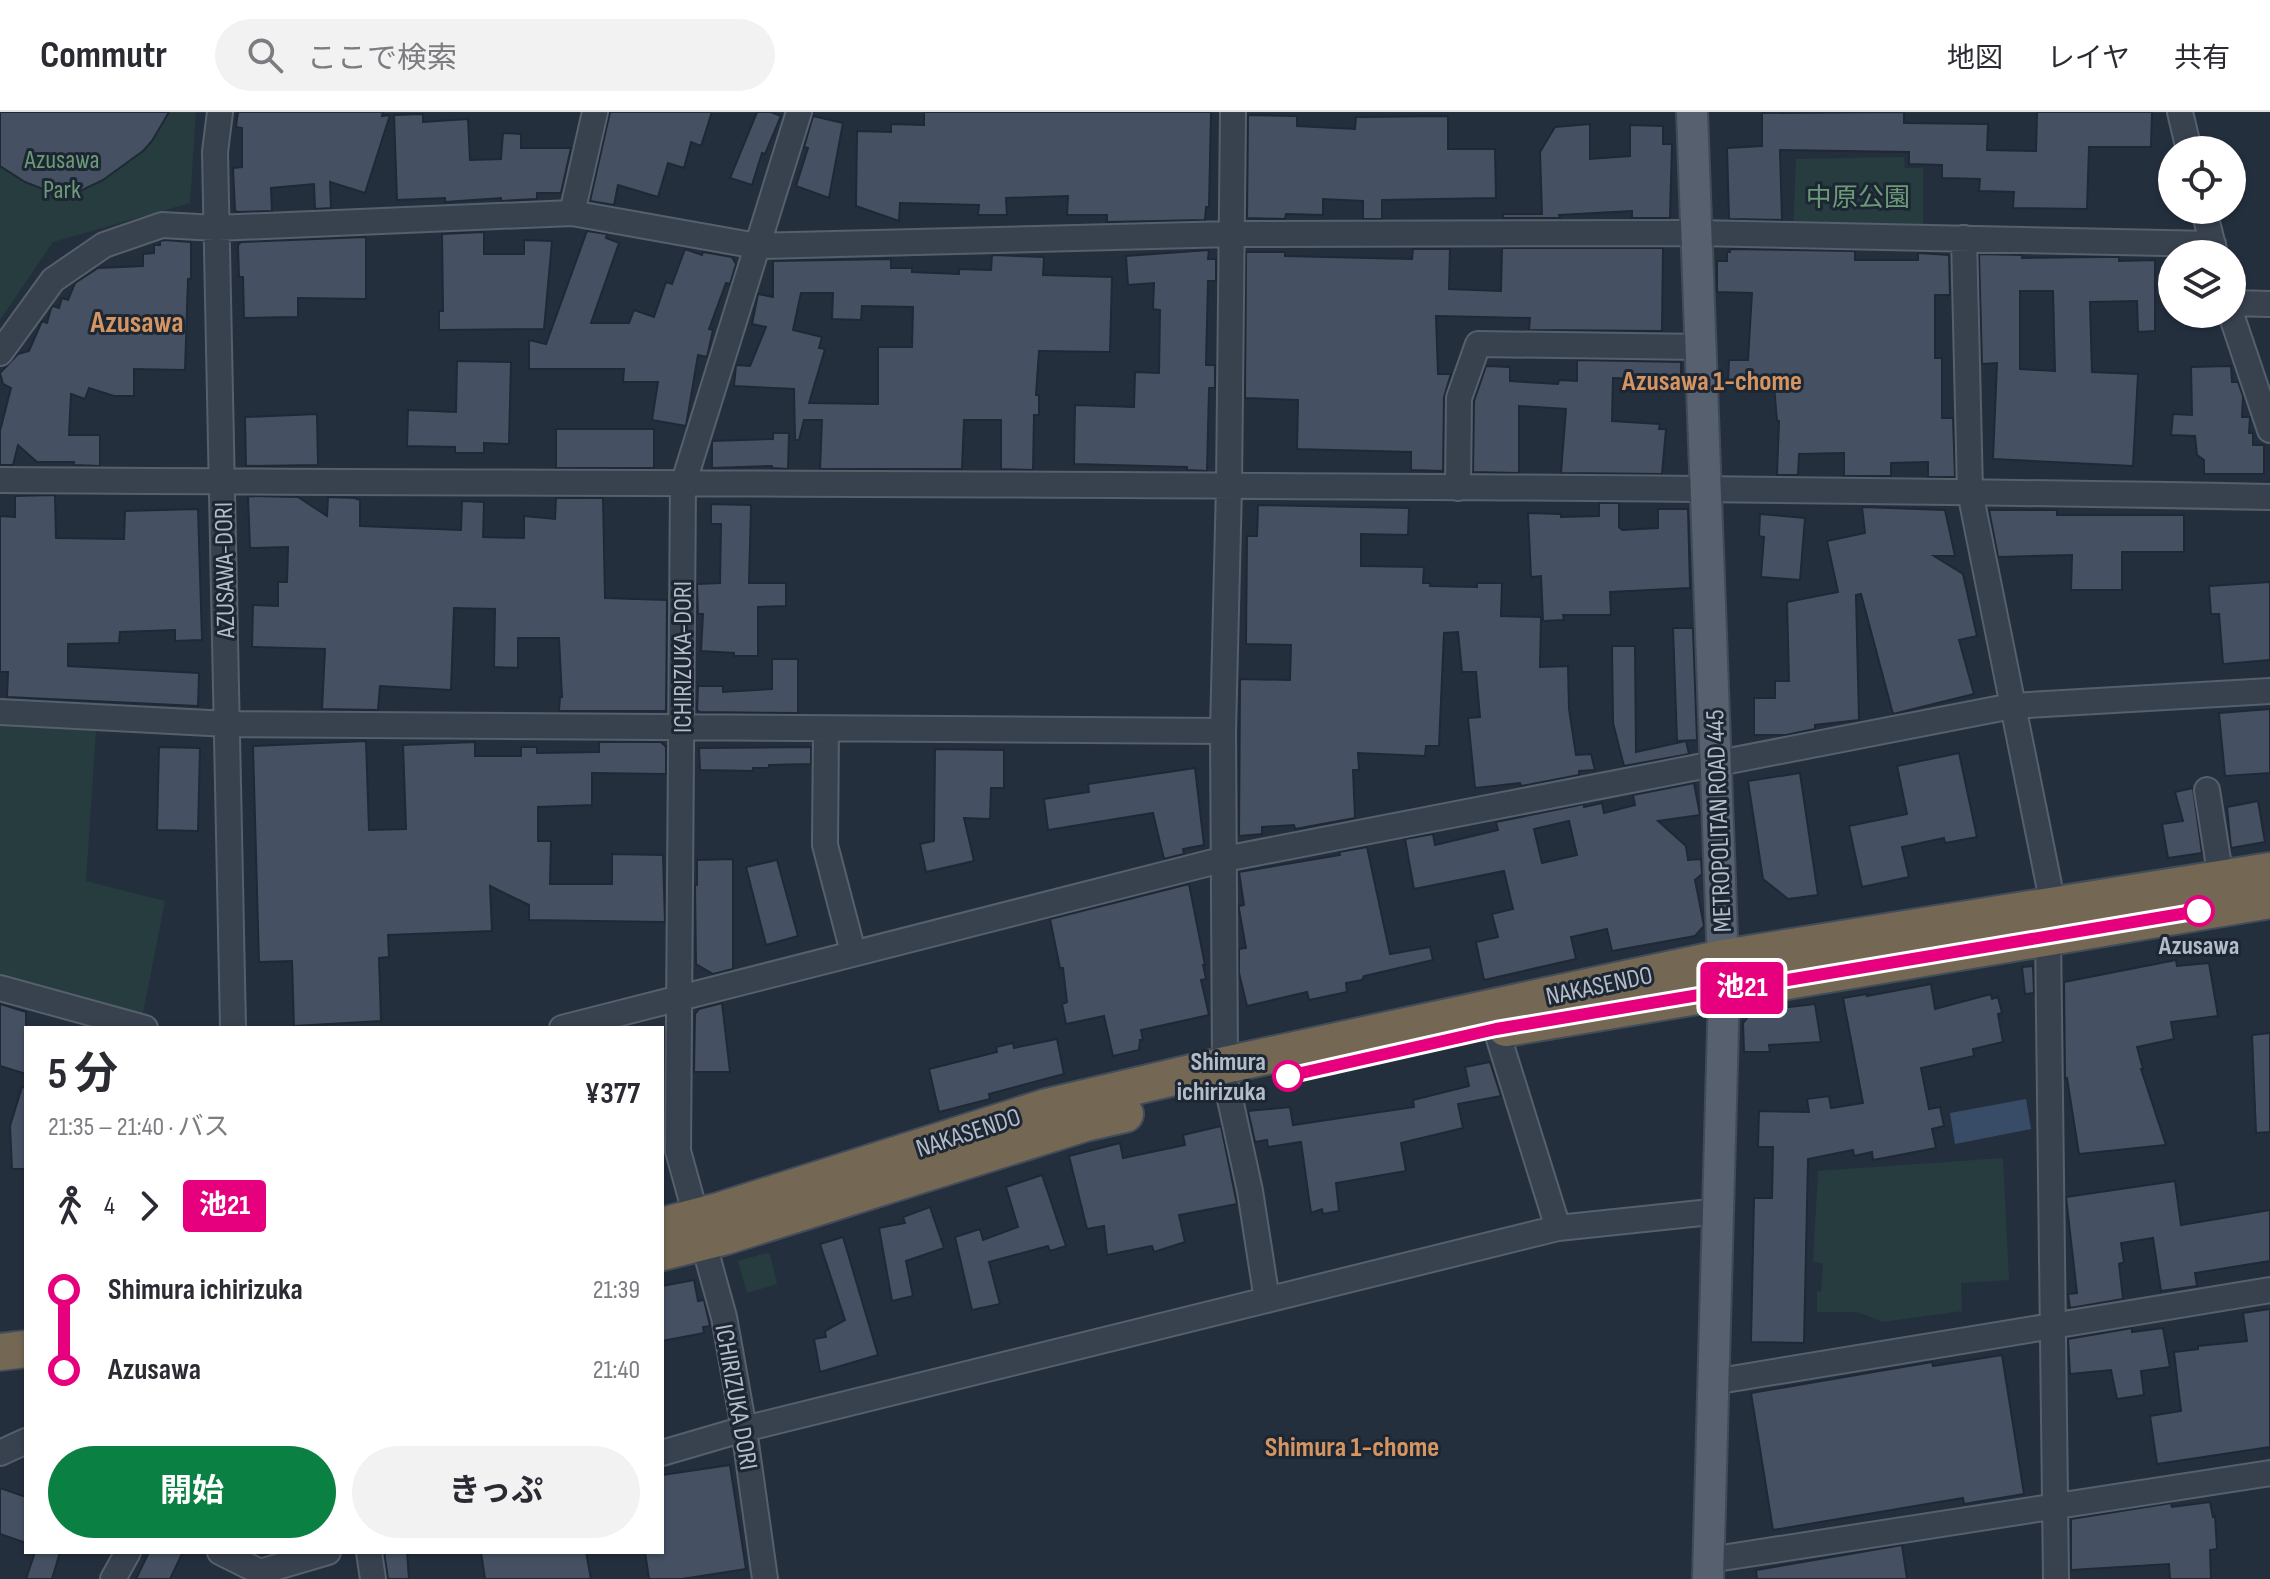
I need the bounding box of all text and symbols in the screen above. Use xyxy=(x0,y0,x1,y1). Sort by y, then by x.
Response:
search box xyxy=(215,19,775,91)
text: Commutr xyxy=(40,33,167,78)
icon: search xyxy=(243,33,287,77)
text: ここで検索 xyxy=(307,41,457,77)
text: 地図 xyxy=(1947,42,2003,75)
text: レイヤ xyxy=(2047,42,2130,75)
text: 共有 xyxy=(2174,42,2230,75)
map controls xyxy=(2158,136,2246,328)
button: locate xyxy=(2158,136,2246,224)
park label: Azusawa Park xyxy=(24,145,99,206)
park label: 中原公園 xyxy=(1806,183,1910,214)
button: layers xyxy=(2158,240,2246,328)
district label: Azusawa xyxy=(90,305,183,341)
district label: Azusawa 1-chome xyxy=(1621,365,1802,398)
street label: AZUSAWA-DORI xyxy=(209,502,242,639)
street label: ICHIRIZUKA-DORI xyxy=(668,581,699,733)
street label: METROPOLITAN ROAD 445 xyxy=(1700,709,1739,933)
marker: Azusawa xyxy=(2184,896,2214,926)
place label: Azusawa xyxy=(2158,931,2239,962)
street label: NAKASENDO xyxy=(1543,960,1655,1013)
line badge: 池21 xyxy=(1696,962,1788,1014)
text: 池21 xyxy=(1716,971,1768,1004)
place label: Shimura ichirizuka xyxy=(1177,1047,1266,1108)
text: 5 分 xyxy=(48,1048,118,1101)
marker: Shimura ichirizuka xyxy=(1273,1061,1303,1091)
text: ¥377 xyxy=(585,1076,640,1112)
street label: NAKASENDO xyxy=(912,1102,1025,1165)
text: 21:35 – 21:40 · バス xyxy=(48,1112,230,1143)
icon: walk xyxy=(48,1184,92,1228)
icon: forward xyxy=(127,1184,171,1228)
text: 池21 xyxy=(199,1189,250,1222)
text: 4 xyxy=(104,1191,115,1222)
text: Shimura ichirizuka xyxy=(108,1272,303,1308)
text: 21:39 xyxy=(593,1275,640,1306)
street label: ICHIRIZUKA DORI xyxy=(707,1322,764,1472)
text: Azusawa xyxy=(108,1352,201,1388)
text: 21:40 xyxy=(593,1355,640,1386)
district label: Shimura 1-chome xyxy=(1265,1431,1439,1464)
button: 開始 xyxy=(48,1446,336,1538)
button: きっぷ xyxy=(352,1446,640,1538)

